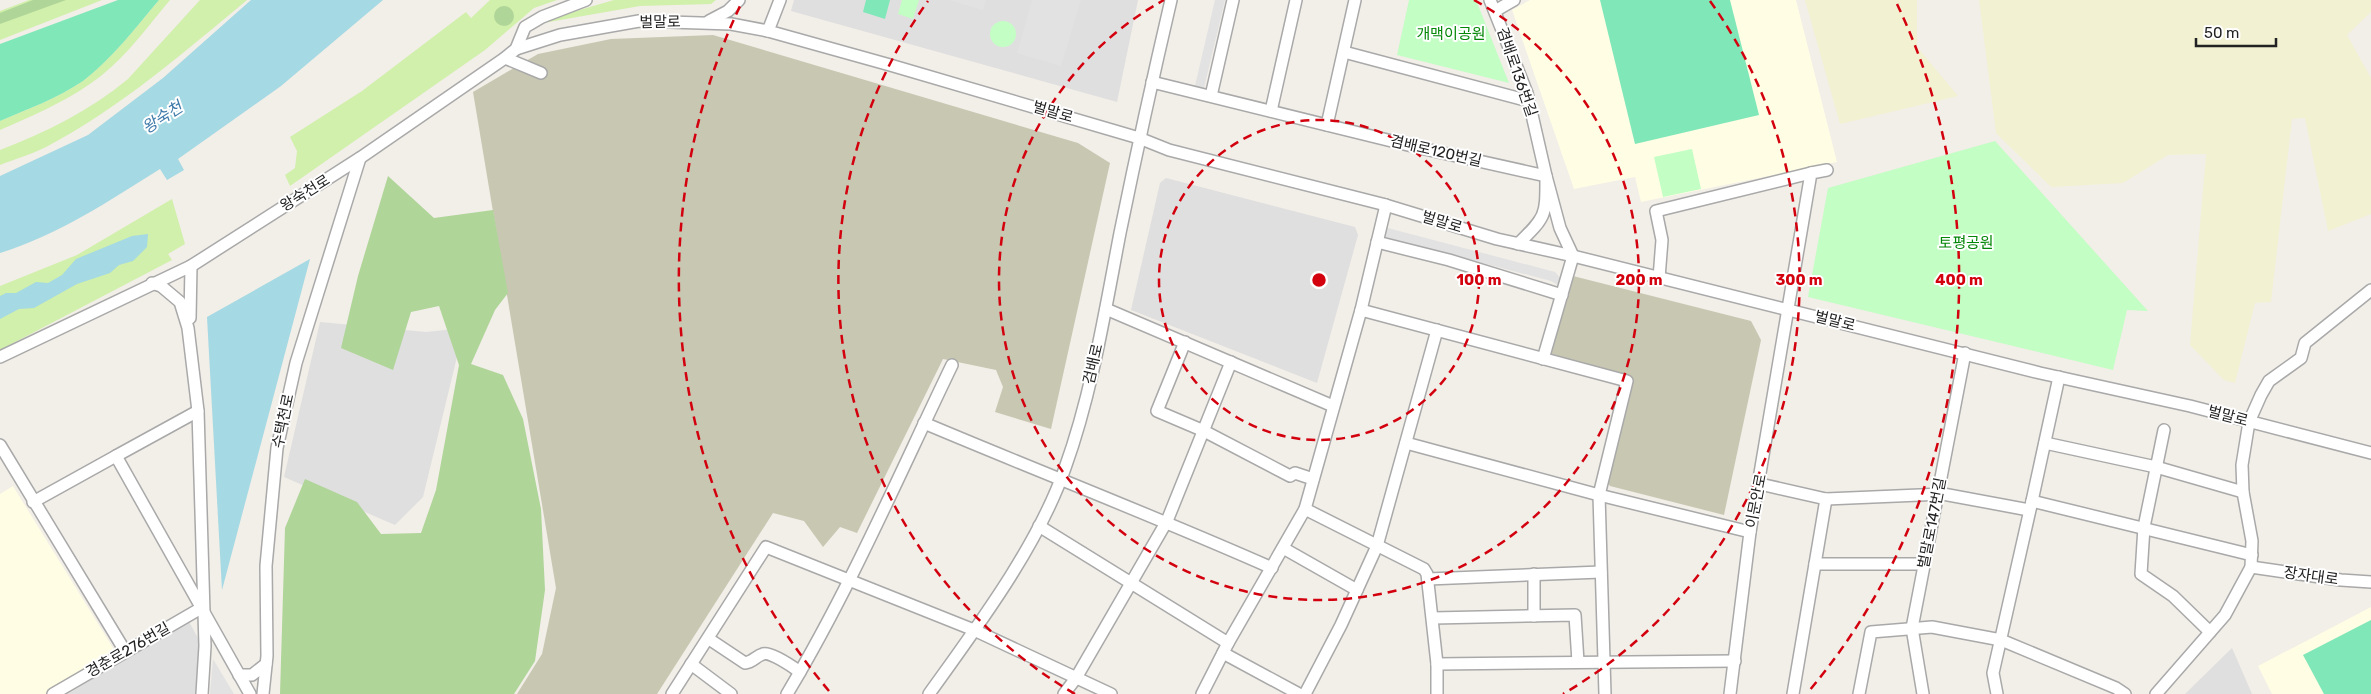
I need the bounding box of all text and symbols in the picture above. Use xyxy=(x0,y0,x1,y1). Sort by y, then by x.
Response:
street label: 벌말로 xyxy=(639,13,681,31)
scale bar xyxy=(2196,15,2276,47)
text: 50 m xyxy=(2204,24,2239,42)
park label: 개맥이공원 xyxy=(1416,25,1486,43)
street label: 겸배로136번길 xyxy=(1493,25,1541,119)
water label: 왕숙천 xyxy=(139,96,188,137)
street label: 벌말로 xyxy=(1031,98,1075,126)
street label: 겸배로120번길 xyxy=(1388,132,1484,170)
street label: 왕숙천로 xyxy=(277,171,333,215)
street label: 벌말로 xyxy=(1420,207,1464,237)
park label: 토평공원 xyxy=(1938,234,1994,252)
centre of rings xyxy=(1310,271,1328,289)
text: 100 m xyxy=(1457,271,1501,289)
text: 200 m xyxy=(1615,271,1663,289)
text: 300 m xyxy=(1775,271,1823,289)
text: 400 m xyxy=(1935,271,1983,289)
street label: 벌말로 xyxy=(1813,307,1857,335)
street label: 검배로 xyxy=(1080,342,1106,386)
street label: 수택천로 xyxy=(268,392,298,450)
street label: 벌말로 xyxy=(2206,402,2250,430)
street label: 이문안로 xyxy=(1742,472,1770,530)
street label: 벌말로147번길 xyxy=(1914,476,1950,570)
street label: 장자대로 xyxy=(2282,563,2340,589)
street label: 경춘로276번길 xyxy=(83,619,173,681)

